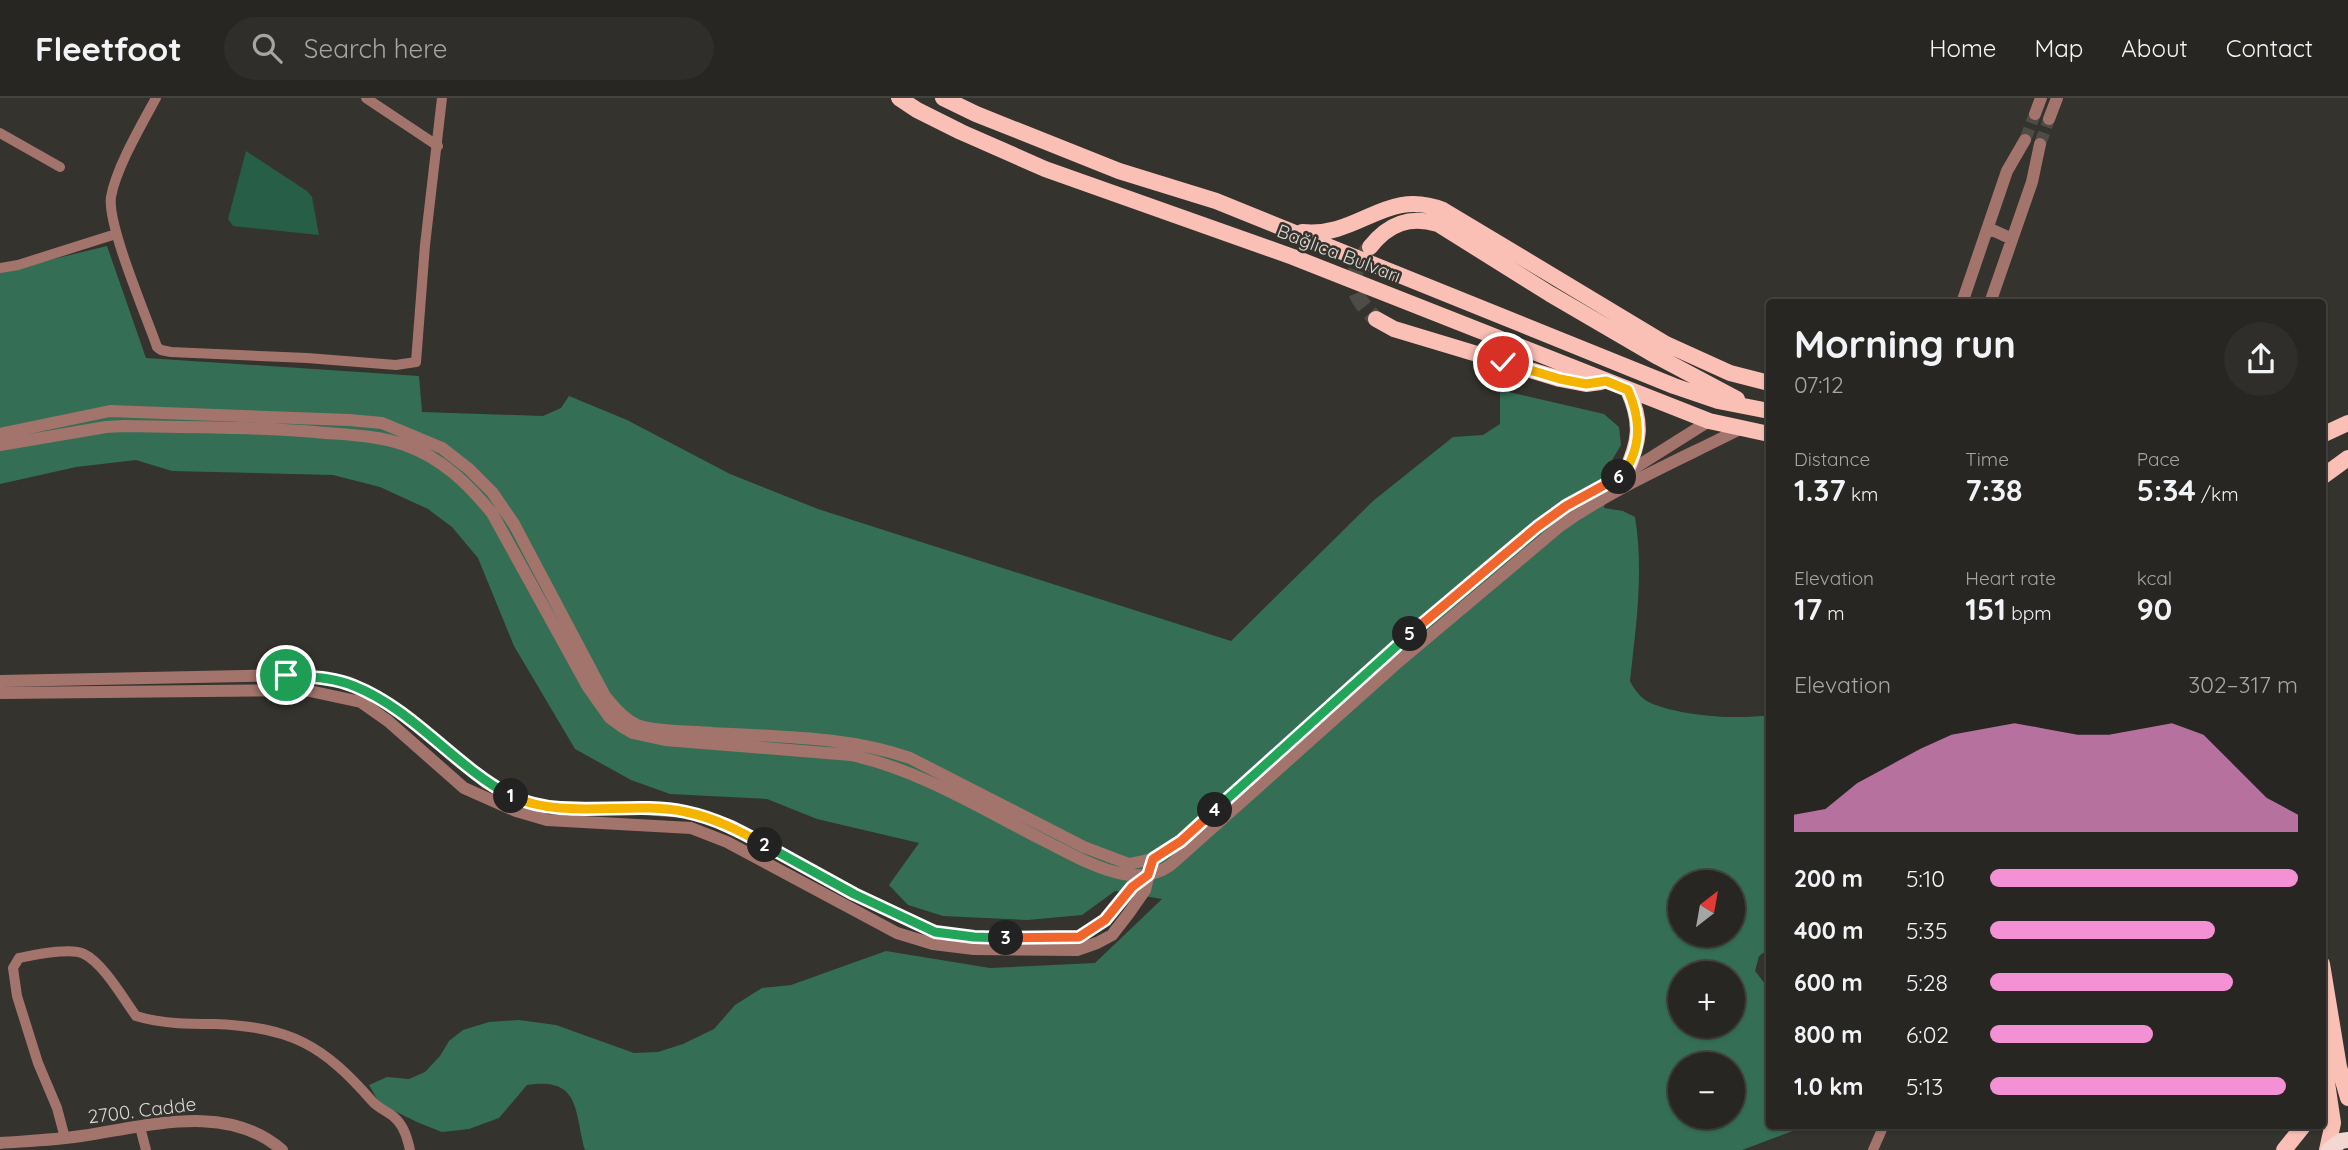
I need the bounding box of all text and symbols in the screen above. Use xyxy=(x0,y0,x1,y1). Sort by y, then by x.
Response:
search box xyxy=(224,17,714,80)
text: Fleetfoot xyxy=(35,28,182,69)
icon: search xyxy=(248,29,286,67)
text: Search here xyxy=(304,32,447,65)
text: Home xyxy=(1929,33,1996,63)
text: Map xyxy=(2034,33,2083,63)
text: About xyxy=(2121,33,2188,63)
text: Contact xyxy=(2226,33,2313,63)
street label: Bağlıca Bulvarı xyxy=(1274,218,1404,288)
text: Morning run xyxy=(1794,320,2016,368)
button: share xyxy=(2224,322,2298,396)
pin xyxy=(1473,332,1533,392)
icon: check xyxy=(1484,343,1522,381)
text: 07:12 xyxy=(1794,370,1844,399)
text: Distance xyxy=(1794,447,1870,471)
text: Time xyxy=(1965,447,2009,471)
text: Pace xyxy=(2137,447,2180,471)
pin: 6 xyxy=(1602,460,1636,494)
text: 6 xyxy=(1613,464,1624,488)
text: 1.37 xyxy=(1794,471,1846,509)
text: 7:38 xyxy=(1965,471,2023,509)
text: 5:34 xyxy=(2137,471,2196,509)
text: km xyxy=(1846,482,1878,506)
text: /km xyxy=(2196,482,2239,506)
text: Elevation xyxy=(1794,566,1874,590)
text: Heart rate xyxy=(1965,566,2056,590)
text: kcal xyxy=(2137,566,2172,590)
text: 17 xyxy=(1794,590,1822,628)
text: 151 xyxy=(1965,590,2006,628)
text: 90 xyxy=(2137,590,2172,628)
text: m xyxy=(1822,601,1845,625)
text: bpm xyxy=(2006,601,2052,625)
pin: 5 xyxy=(1392,616,1428,652)
text: 5 xyxy=(1404,621,1415,645)
pin xyxy=(256,645,316,705)
icon: arrive xyxy=(267,656,305,694)
text: Elevation xyxy=(1794,670,1891,699)
text: 302–317 m xyxy=(2188,670,2298,699)
pin: 1 xyxy=(494,778,528,814)
text: 1 xyxy=(507,783,514,807)
pin: 4 xyxy=(1198,792,1232,828)
text: 4 xyxy=(1209,797,1220,821)
pin: 2 xyxy=(748,828,782,862)
text: 2 xyxy=(759,832,770,856)
text: 200 m xyxy=(1794,864,1863,893)
text: 5:10 xyxy=(1906,864,1945,893)
north arrow xyxy=(1668,870,1745,947)
map controls xyxy=(1668,870,1745,1129)
text: 400 m xyxy=(1794,916,1863,945)
text: 5:35 xyxy=(1906,916,1947,945)
pin: 3 xyxy=(988,920,1024,956)
text: 3 xyxy=(1000,925,1011,949)
button: + xyxy=(1668,961,1745,1038)
text: 600 m xyxy=(1794,968,1863,997)
text: 5:28 xyxy=(1906,968,1948,997)
text: 800 m xyxy=(1794,1020,1863,1049)
text: 6:02 xyxy=(1906,1020,1949,1049)
button: − xyxy=(1668,1052,1745,1129)
text: 1.0 km xyxy=(1794,1072,1864,1101)
text: 5:13 xyxy=(1906,1072,1943,1101)
street label: 2700. Cadde xyxy=(87,1091,197,1129)

